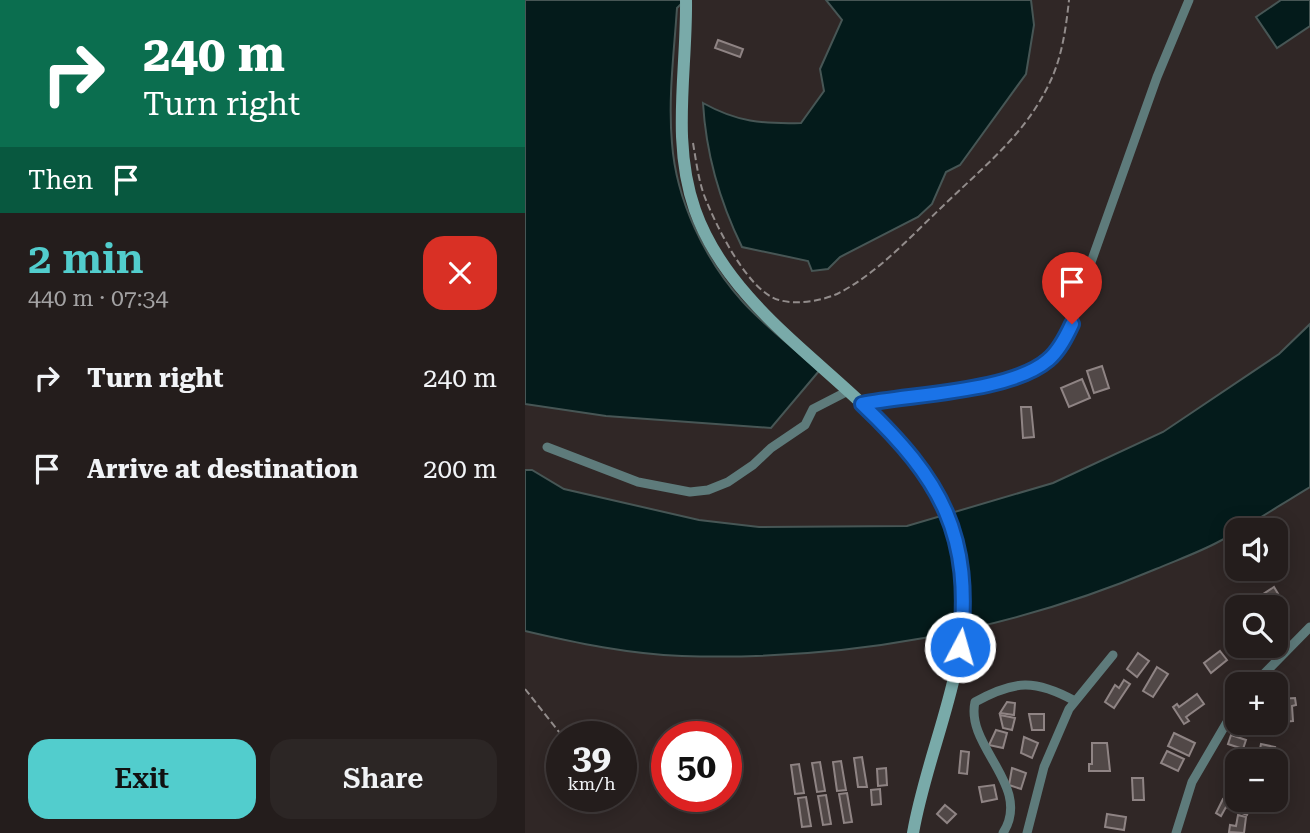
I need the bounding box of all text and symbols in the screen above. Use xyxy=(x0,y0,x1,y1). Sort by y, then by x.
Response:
text: 240 m xyxy=(143,26,285,83)
icon: right xyxy=(28,28,119,119)
text: Turn right xyxy=(143,85,300,123)
icon: arrive xyxy=(107,161,145,199)
text: Then xyxy=(28,165,93,195)
text: 2 min xyxy=(28,234,144,283)
button: close xyxy=(423,236,497,310)
pin xyxy=(1042,252,1102,324)
icon: arrive xyxy=(1053,263,1091,301)
text: 440 m · 07:34 xyxy=(28,285,168,312)
icon: right xyxy=(28,359,66,397)
text: Turn right xyxy=(87,363,223,393)
text: 240 m xyxy=(423,363,497,393)
icon: arrive xyxy=(28,450,66,488)
text: Arrive at destination xyxy=(87,454,358,484)
text: 200 m xyxy=(423,454,497,484)
map controls xyxy=(1225,518,1288,812)
button: sound xyxy=(1225,518,1288,581)
button: search xyxy=(1225,595,1288,658)
position arrow xyxy=(923,610,997,684)
button: + xyxy=(1225,672,1288,735)
speed limit sign: 50 xyxy=(651,721,742,812)
text: 39 xyxy=(572,737,611,778)
button: Exit xyxy=(28,739,256,819)
button: Share xyxy=(270,739,497,819)
button: − xyxy=(1225,749,1288,812)
text: km/h xyxy=(567,773,616,794)

